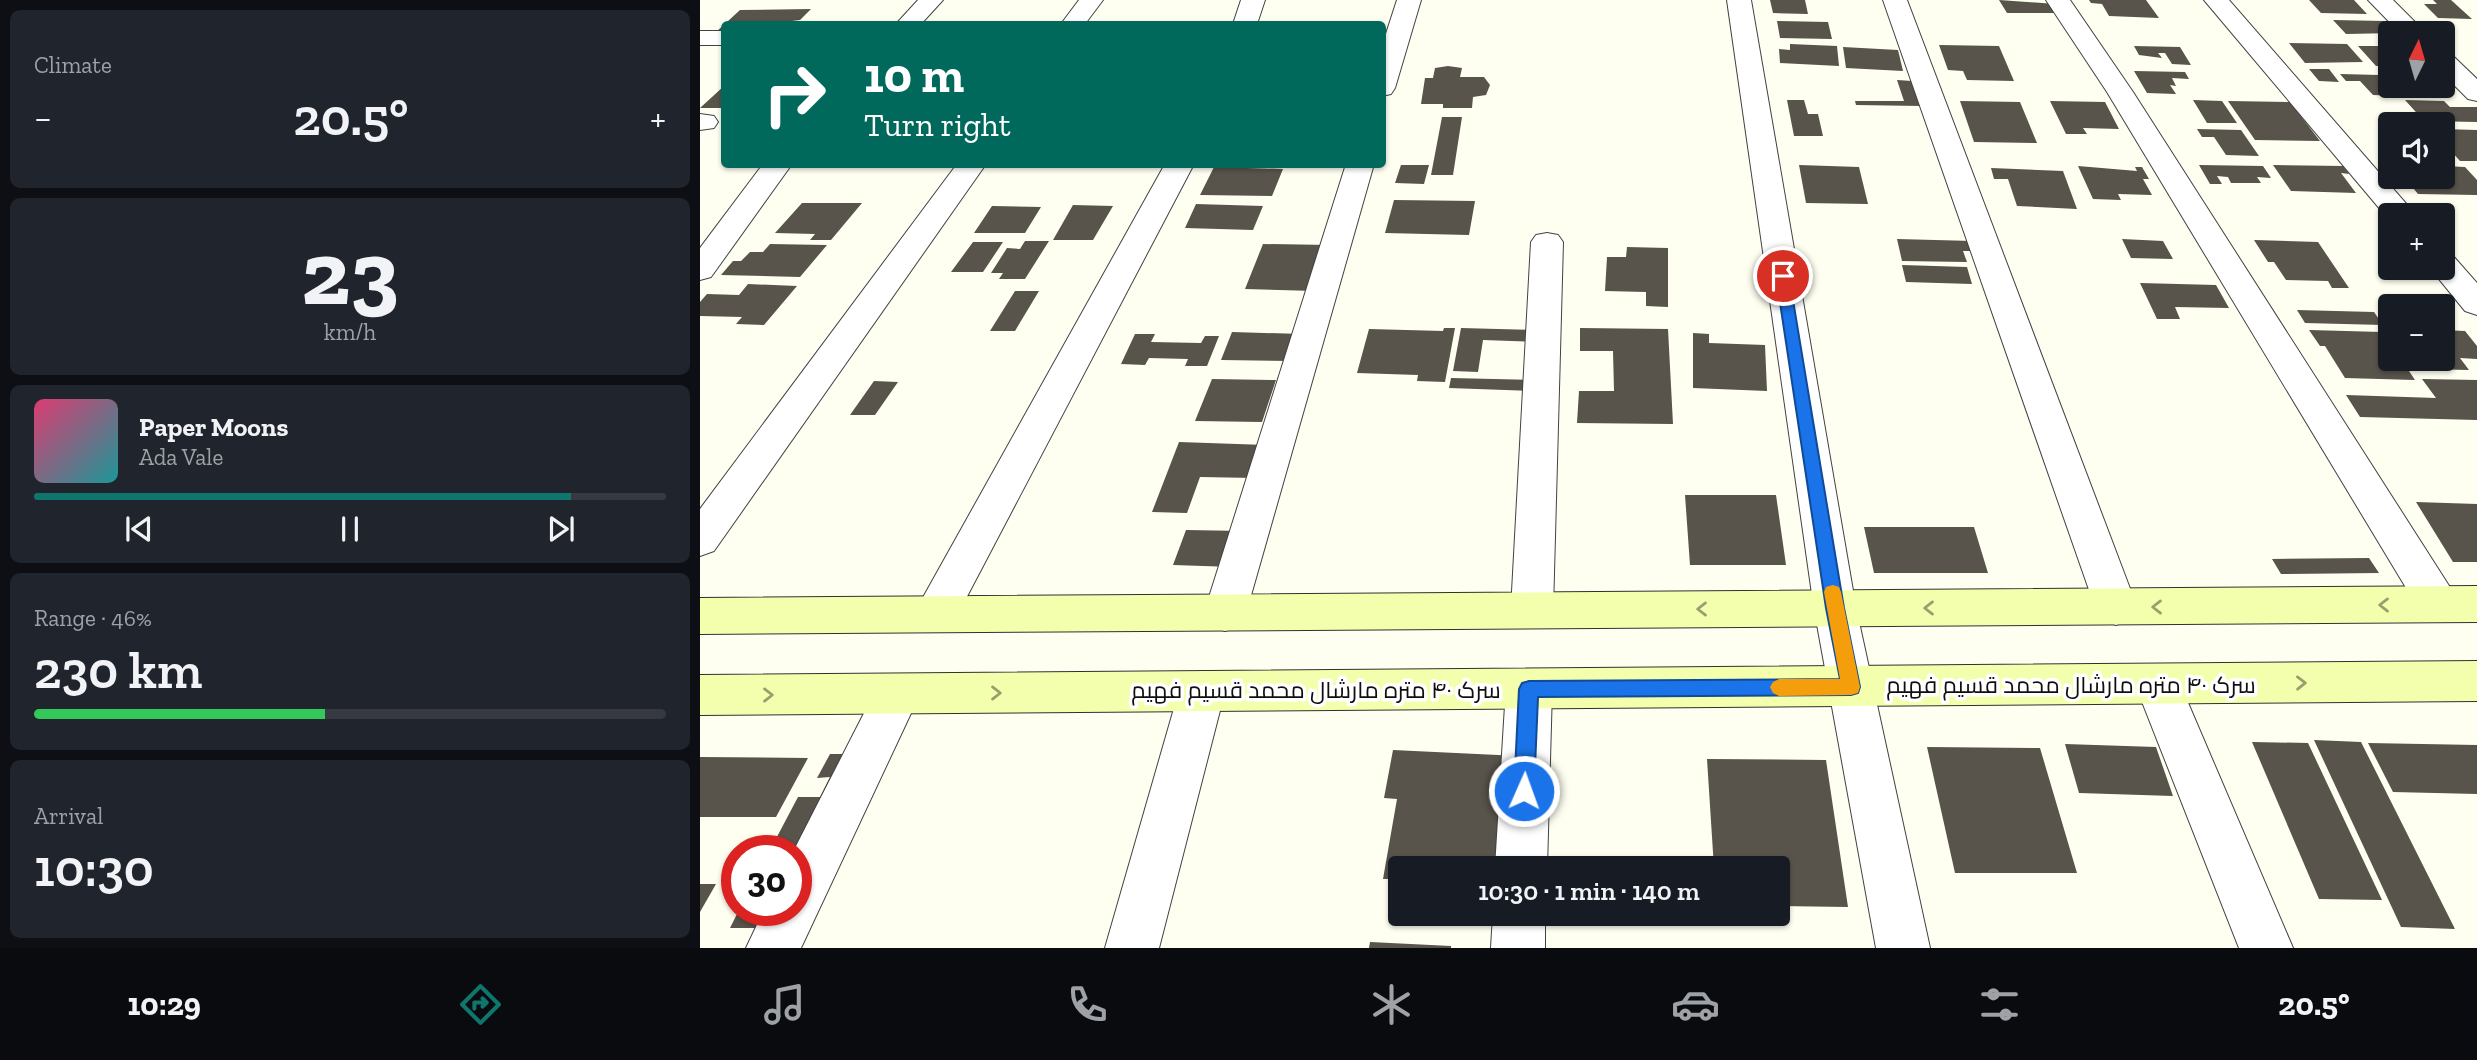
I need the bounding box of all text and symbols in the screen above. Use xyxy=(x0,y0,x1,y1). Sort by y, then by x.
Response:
north arrow xyxy=(2378,21,2455,98)
map controls xyxy=(2378,21,2455,371)
text: 10 m xyxy=(864,46,964,105)
icon: right xyxy=(749,49,840,140)
text: Climate xyxy=(34,51,112,79)
text: 20.5° xyxy=(293,86,409,148)
text: − xyxy=(34,95,52,141)
text: + xyxy=(650,95,666,141)
text: Turn right xyxy=(864,106,1011,144)
button: sound xyxy=(2378,112,2455,189)
button: + xyxy=(2378,203,2455,280)
text: 23 xyxy=(301,218,399,327)
pin xyxy=(1753,246,1813,306)
icon: arrive xyxy=(1764,257,1802,295)
button: − xyxy=(2378,294,2455,371)
text: km/h xyxy=(324,318,376,346)
text: Paper Moons xyxy=(139,411,288,443)
text: Ada Vale xyxy=(139,443,223,471)
icon: previous xyxy=(120,510,158,548)
icon: pause xyxy=(331,510,369,548)
icon: next xyxy=(542,510,580,548)
one-way arrow xyxy=(2379,597,2389,613)
one-way arrow xyxy=(2151,599,2162,614)
one-way arrow xyxy=(1924,600,1934,616)
one-way arrow xyxy=(1696,601,1707,617)
text: Range · 46% xyxy=(34,604,152,632)
text: 230 km xyxy=(34,639,202,701)
street label: سرک ۴۰ متره مارشال محمد قسیم فهیم xyxy=(1886,671,2256,701)
one-way arrow xyxy=(2296,675,2307,691)
street label: سرک ۴۰ متره مارشال محمد قسیم فهیم xyxy=(1131,676,1501,706)
one-way arrow xyxy=(991,685,1001,701)
one-way arrow xyxy=(763,687,774,703)
position arrow xyxy=(1487,754,1561,828)
text: Arrival xyxy=(34,802,103,830)
speed limit sign: 30 xyxy=(721,835,812,926)
text: 10:30 xyxy=(34,837,154,899)
text: 10:30 · 1 min · 140 m xyxy=(1478,875,1700,907)
icon: directions xyxy=(456,980,505,1029)
icon: music xyxy=(760,980,809,1029)
icon: phone xyxy=(1063,980,1112,1029)
icon: climate xyxy=(1367,980,1416,1029)
icon: car xyxy=(1671,980,1720,1029)
icon: filters xyxy=(1975,980,2024,1029)
text: 10:29 xyxy=(127,985,201,1023)
text: 20.5° xyxy=(2278,985,2350,1023)

